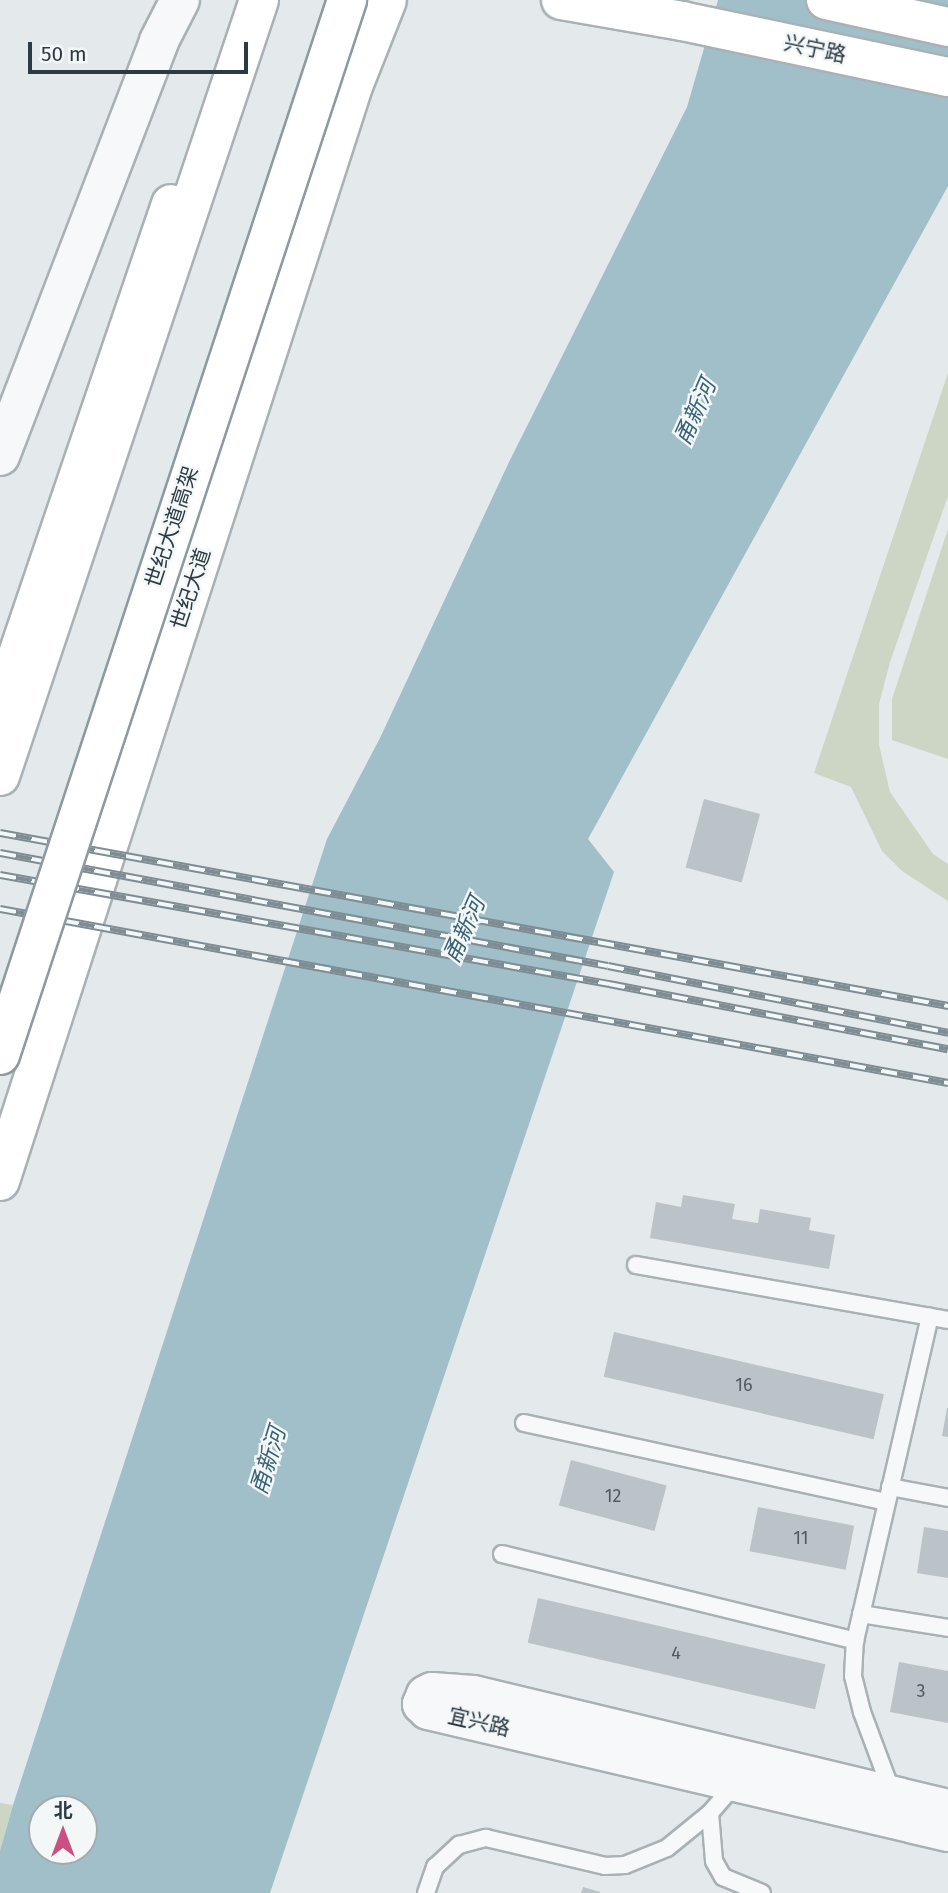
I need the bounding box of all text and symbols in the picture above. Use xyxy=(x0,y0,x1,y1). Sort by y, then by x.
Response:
scale bar xyxy=(32,28,252,72)
street label: 兴宁路 xyxy=(782,30,848,68)
text: 50 m xyxy=(41,41,87,67)
water label: 甬新河 xyxy=(668,375,722,449)
street label: 世纪大道高架 xyxy=(141,463,203,591)
street label: 世纪大道 xyxy=(166,545,216,633)
water label: 甬新河 xyxy=(437,893,491,967)
house number: 16 xyxy=(735,1374,753,1396)
water label: 甬新河 xyxy=(245,1424,291,1498)
house number: 12 xyxy=(605,1485,621,1507)
house number: 11 xyxy=(793,1527,809,1549)
house number: 4 xyxy=(671,1642,681,1664)
house number: 3 xyxy=(917,1680,925,1702)
street label: 宜兴路 xyxy=(445,1703,513,1741)
north arrow xyxy=(28,1795,98,1865)
text: 北 xyxy=(53,1799,73,1822)

